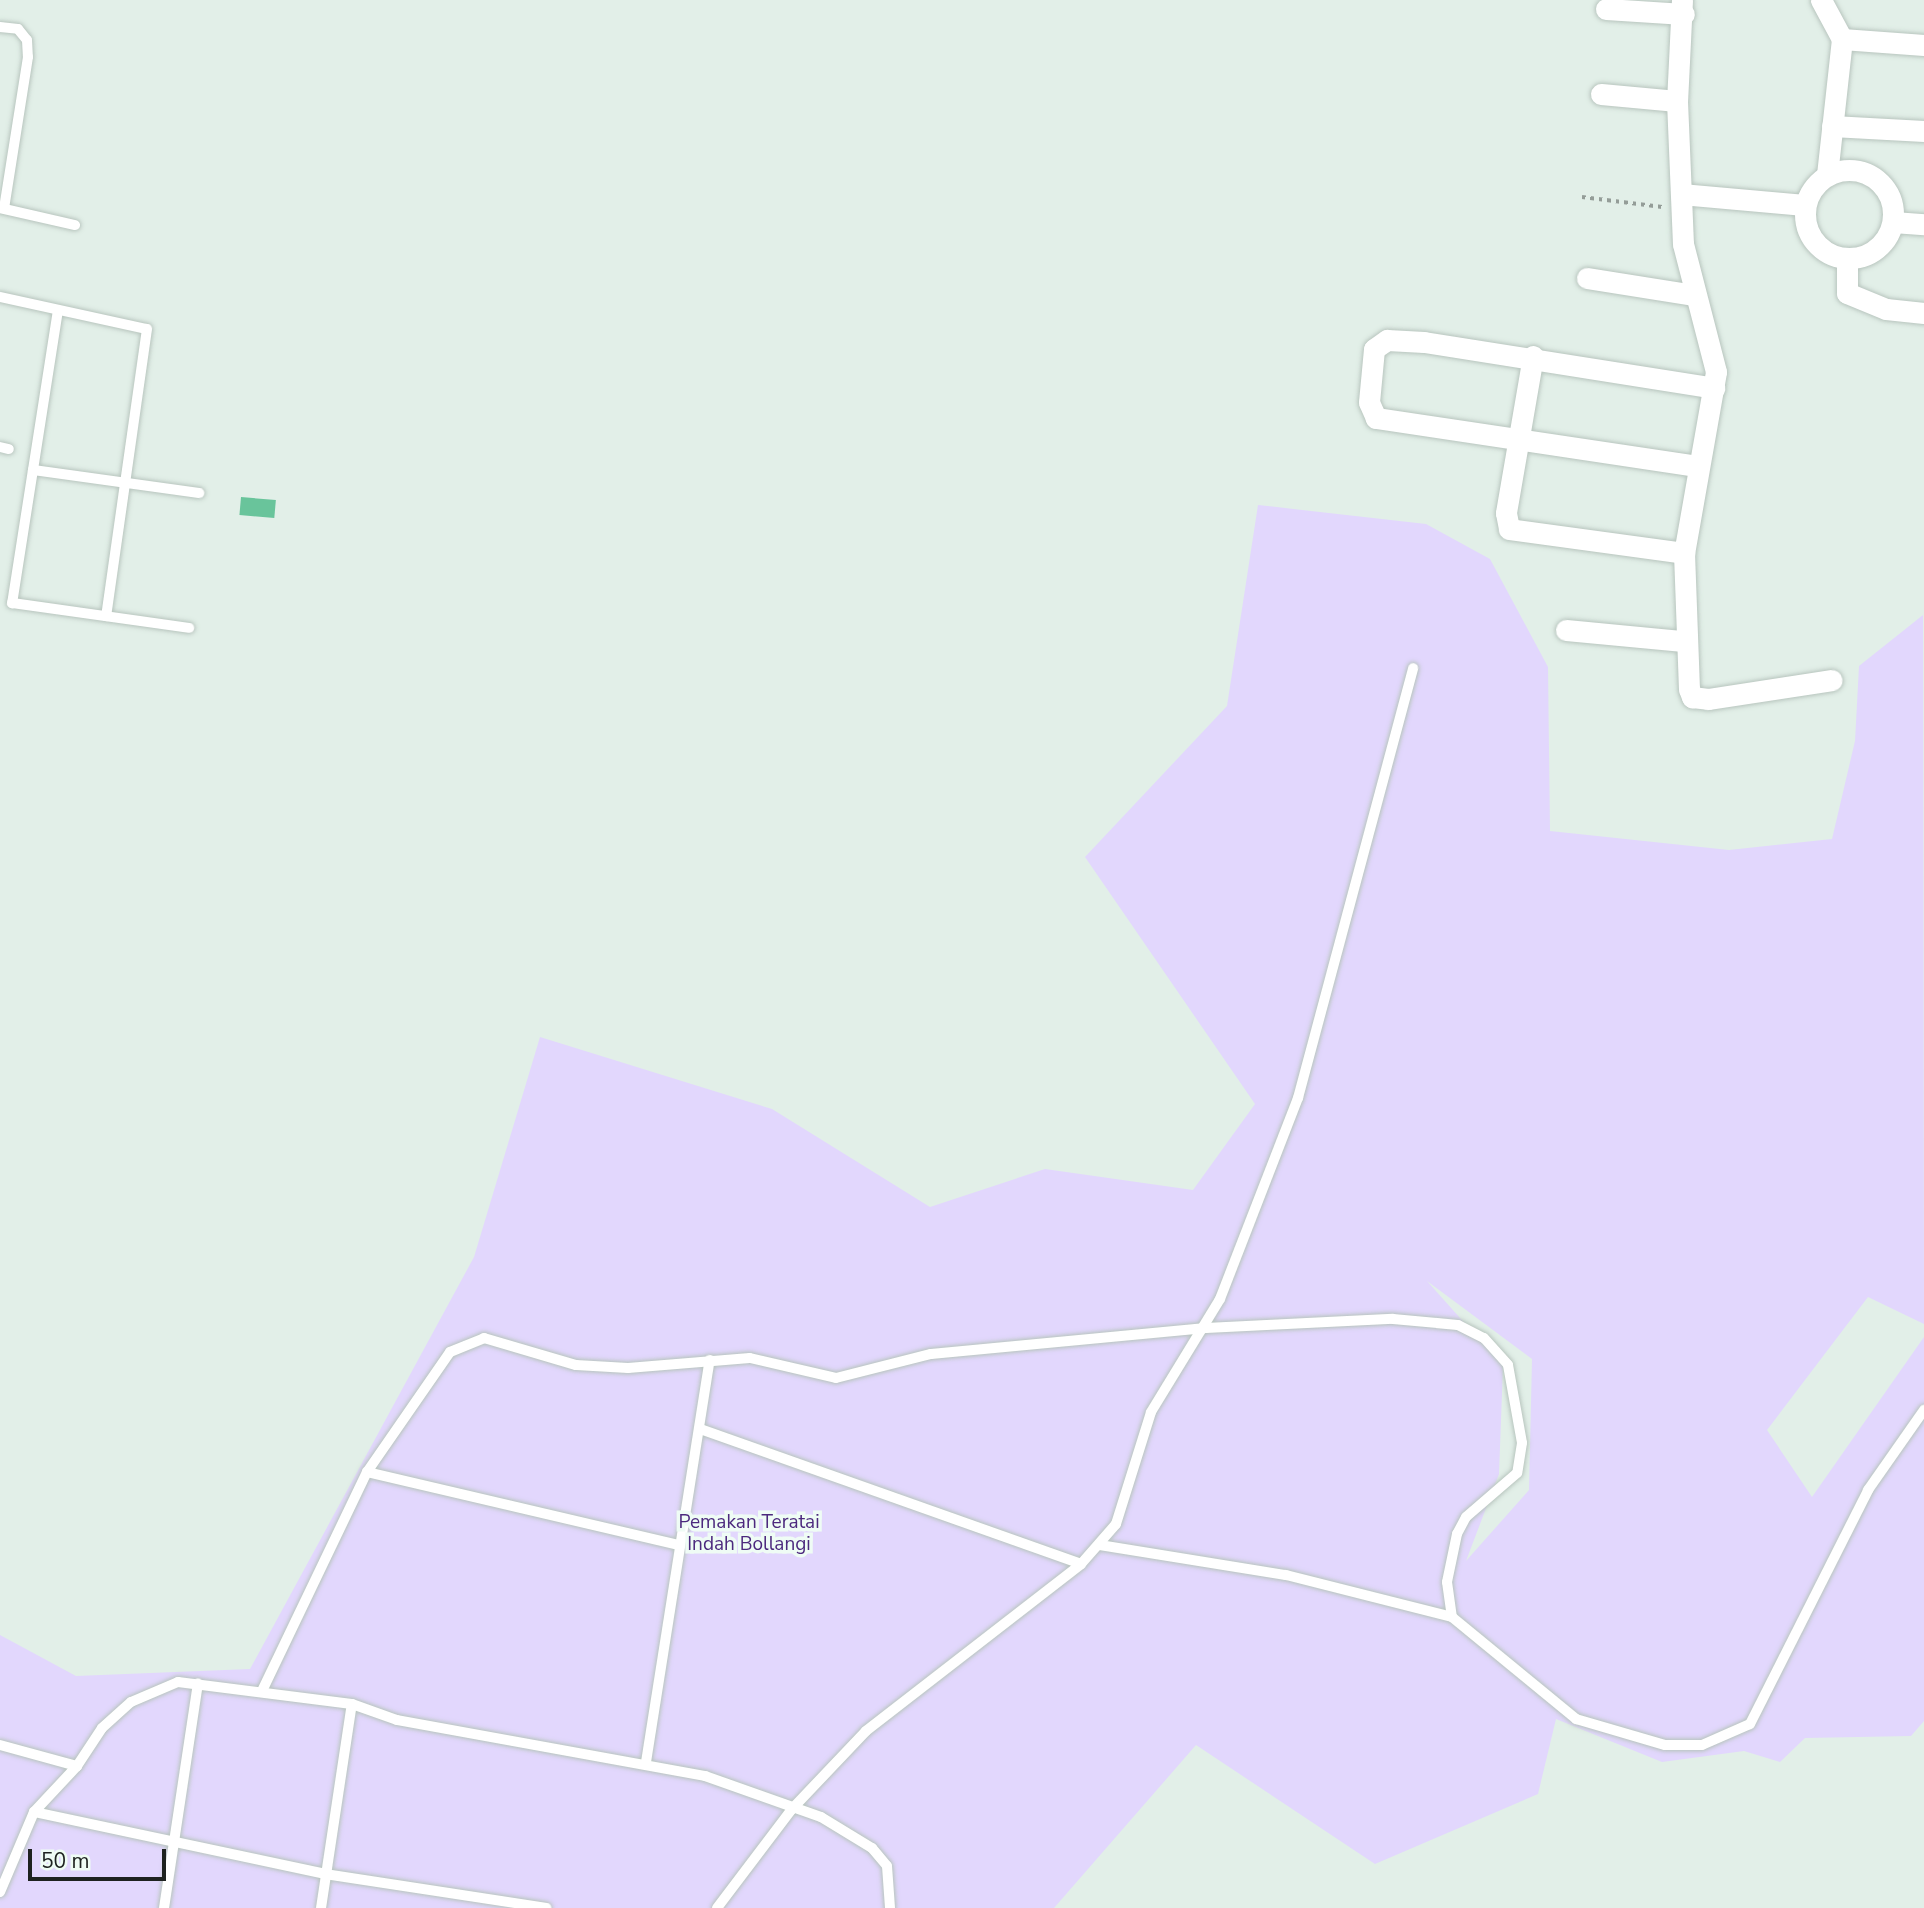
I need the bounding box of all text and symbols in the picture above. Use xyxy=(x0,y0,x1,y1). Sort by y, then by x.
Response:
park label: Pemakan Teratai Indah Bollangi xyxy=(678,1512,820,1556)
scale bar xyxy=(32,1834,170,1878)
text: 50 m xyxy=(41,1847,90,1875)

